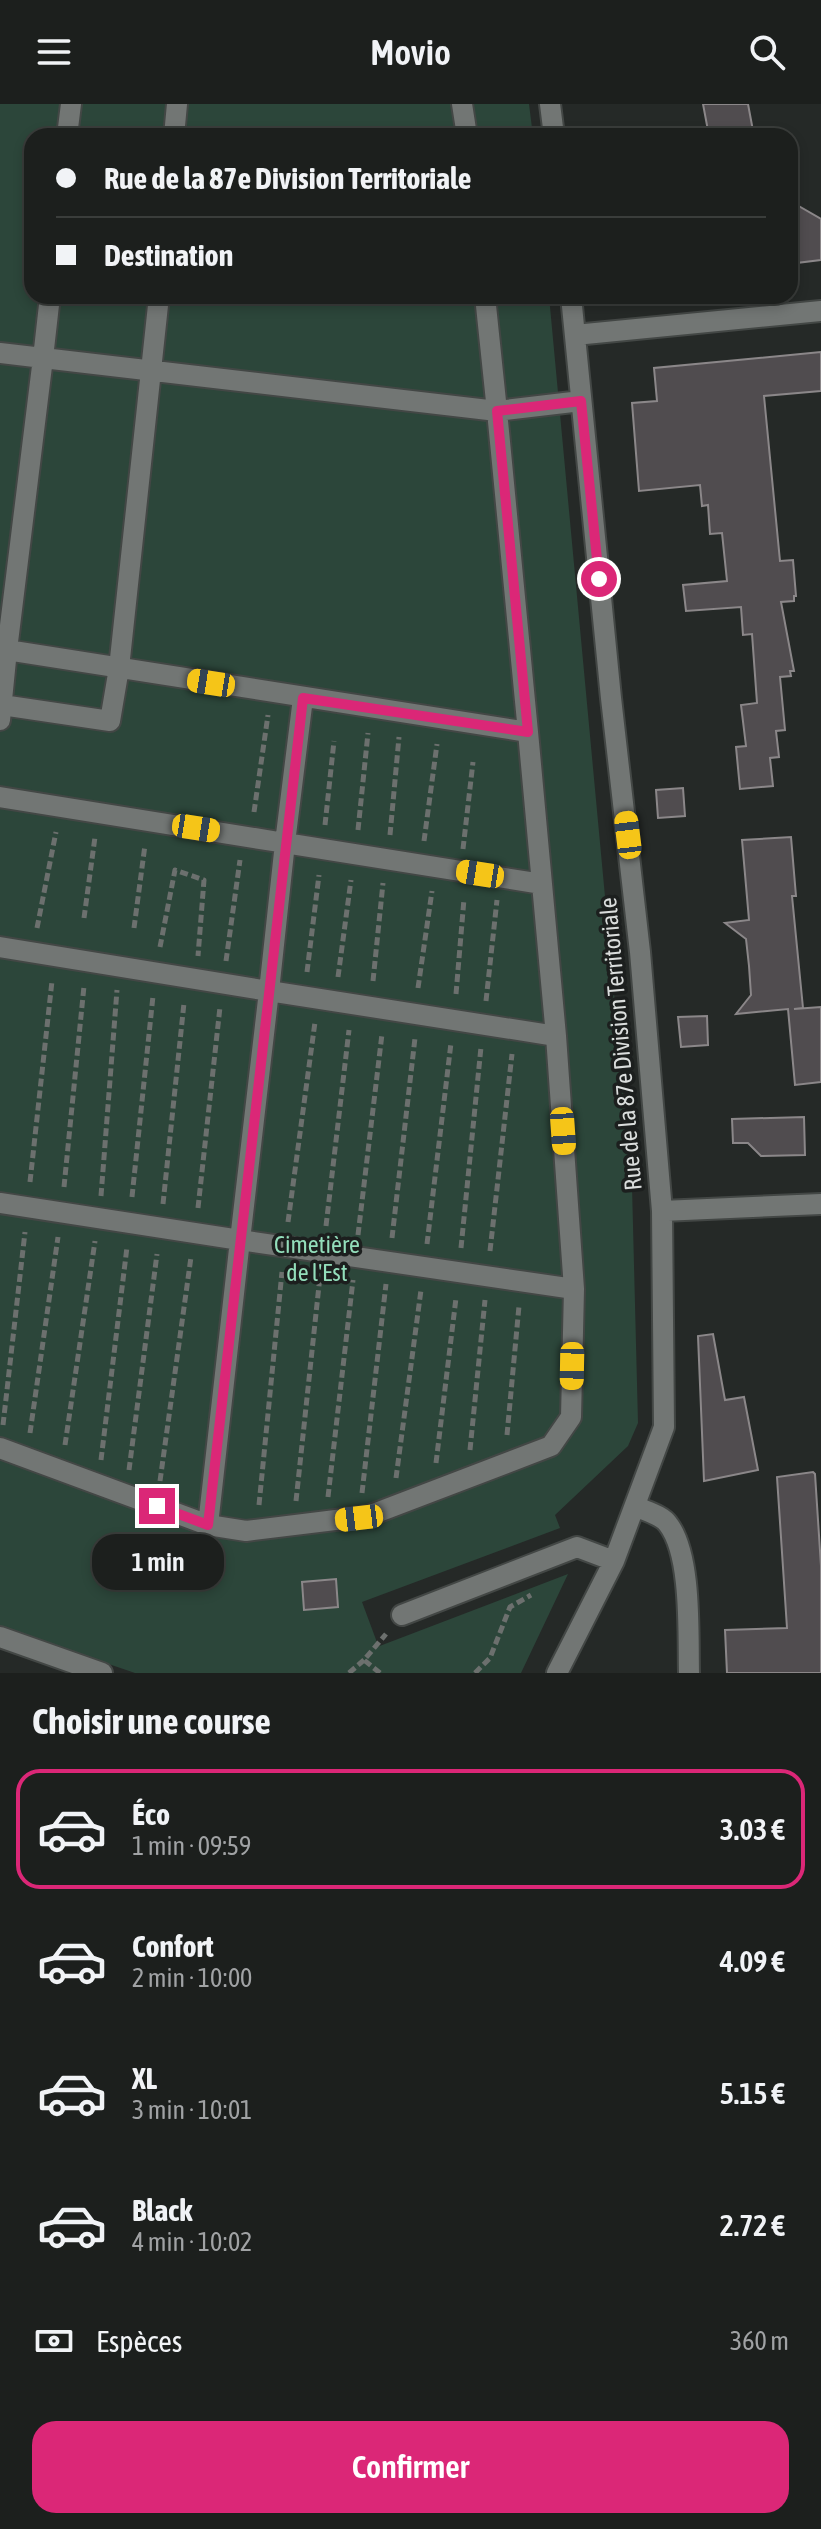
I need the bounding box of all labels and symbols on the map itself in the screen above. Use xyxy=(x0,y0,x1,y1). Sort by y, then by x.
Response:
route start xyxy=(581,561,617,597)
car xyxy=(185,667,237,699)
car xyxy=(613,810,643,860)
car xyxy=(170,812,222,844)
car xyxy=(454,858,506,890)
street label: Rue de la 87e Division Territoriale xyxy=(594,896,647,1192)
car xyxy=(549,1106,577,1156)
park label: Cimetière de l'Est xyxy=(274,1231,360,1286)
car xyxy=(560,1342,584,1390)
route end xyxy=(139,1488,175,1524)
car xyxy=(334,1503,384,1533)
callout: 1 min xyxy=(91,1534,223,1590)

